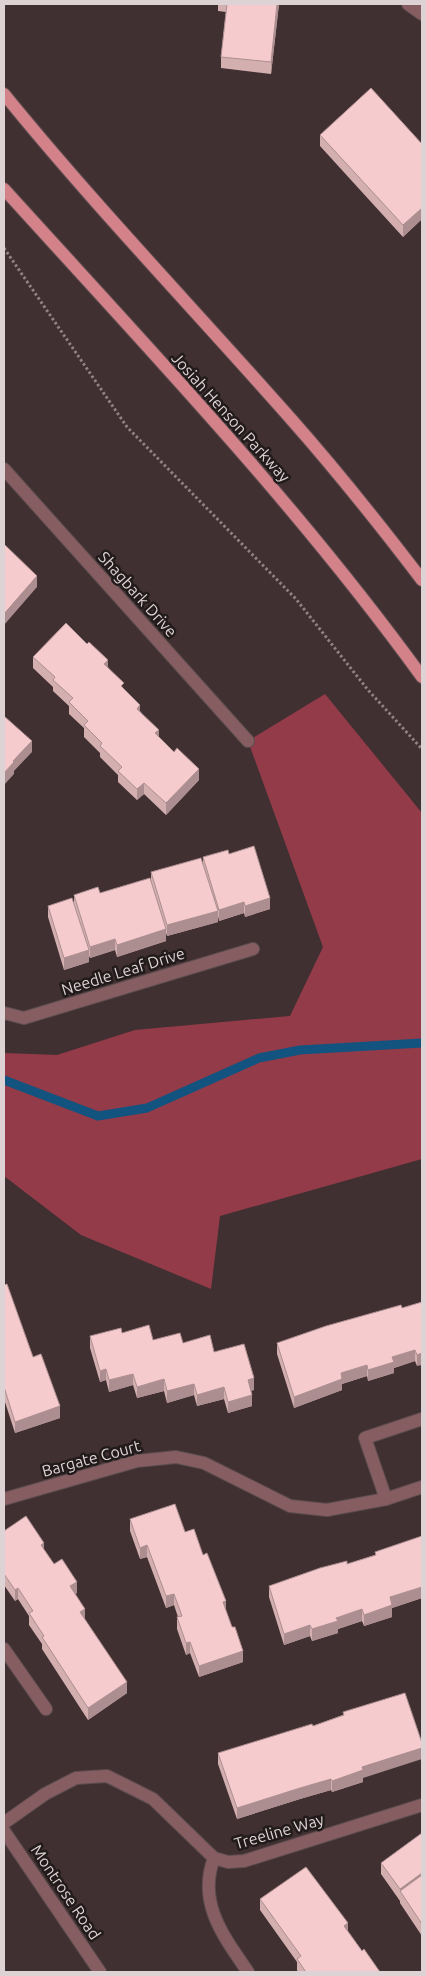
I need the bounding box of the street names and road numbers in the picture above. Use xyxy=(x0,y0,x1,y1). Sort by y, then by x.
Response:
street label: Josiah Henson Parkway xyxy=(168,349,294,485)
street label: Shagbark Drive xyxy=(95,548,181,640)
street label: Needle Leaf Drive xyxy=(59,944,187,998)
street label: Bargate Court xyxy=(40,1436,143,1480)
street label: Treeline Way xyxy=(232,1810,326,1852)
street label: Montrose Road xyxy=(28,1841,104,1943)

